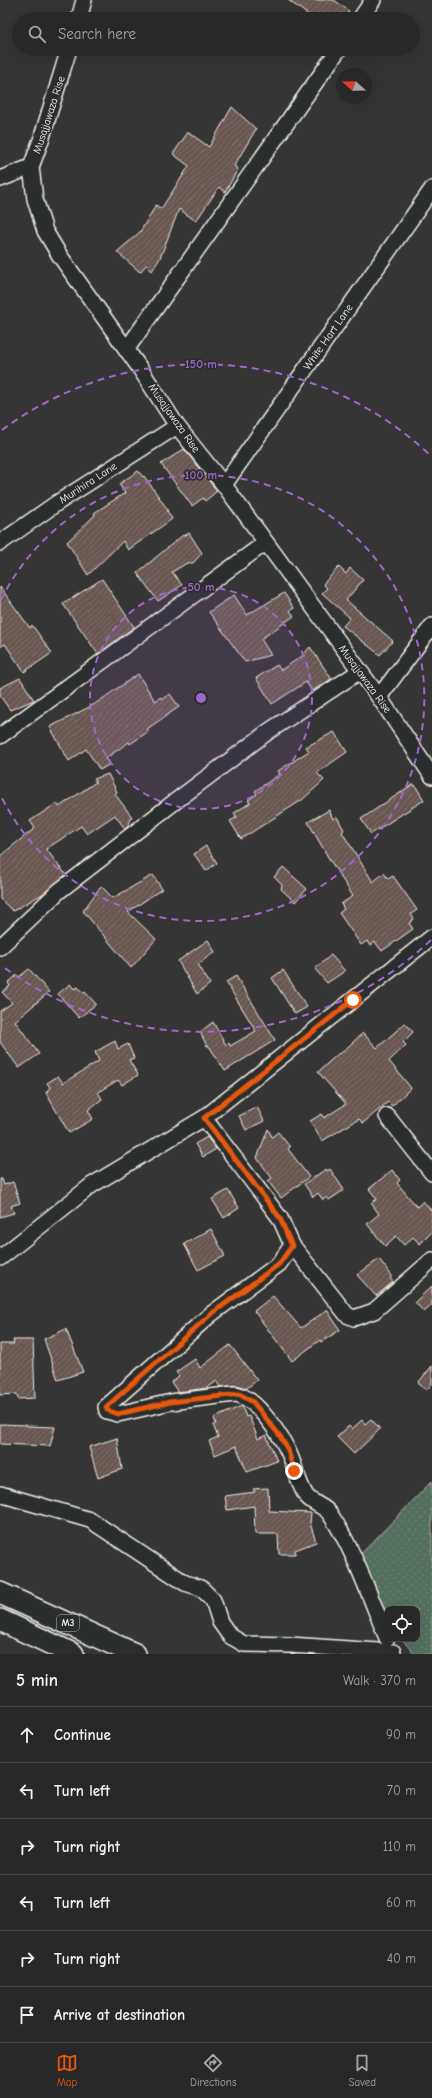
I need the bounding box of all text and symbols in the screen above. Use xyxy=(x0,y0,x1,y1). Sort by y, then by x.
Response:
search box xyxy=(12,12,420,56)
icon: search xyxy=(26,23,48,45)
text: Search here xyxy=(58,25,136,43)
north arrow xyxy=(336,68,372,104)
street label: Musajjawaza Rise xyxy=(30,74,68,156)
street label: White Hart Lane xyxy=(300,301,356,372)
text: 150 m xyxy=(185,357,217,371)
street label: Musajjawaza Rise xyxy=(145,381,203,455)
street label: Murihira Lane xyxy=(57,459,120,506)
text: 100 m xyxy=(185,468,217,482)
text: 50 m xyxy=(187,580,215,594)
street label: Musajjawaza Rise xyxy=(336,642,394,716)
centre of rings xyxy=(194,691,208,705)
route start xyxy=(344,991,362,1009)
route end xyxy=(285,1462,303,1480)
map controls xyxy=(384,1606,420,1642)
button: locate xyxy=(384,1606,420,1642)
road number: M3 xyxy=(57,1615,79,1631)
text: 5 min xyxy=(16,1671,58,1690)
text: Walk · 370 m xyxy=(343,1673,416,1688)
icon: ahead xyxy=(16,1724,38,1746)
text: Continue xyxy=(54,1726,111,1744)
text: 90 m xyxy=(386,1727,416,1742)
icon: left xyxy=(16,1780,38,1802)
text: Turn left xyxy=(54,1782,110,1800)
text: 70 m xyxy=(387,1783,416,1798)
icon: right xyxy=(16,1836,38,1858)
text: Turn right xyxy=(54,1838,120,1856)
text: 110 m xyxy=(383,1839,416,1854)
icon: left xyxy=(16,1892,38,1914)
text: Turn left xyxy=(54,1894,110,1912)
text: 60 m xyxy=(386,1895,416,1910)
icon: right xyxy=(16,1948,38,1970)
text: Turn right xyxy=(54,1950,120,1968)
text: 40 m xyxy=(387,1951,416,1966)
icon: arrive xyxy=(16,2004,38,2026)
text: Arrive at destination xyxy=(54,2006,185,2024)
tab: Map xyxy=(56,2052,78,2089)
tab: Directions xyxy=(190,2052,237,2089)
tab: Saved xyxy=(349,2052,376,2089)

